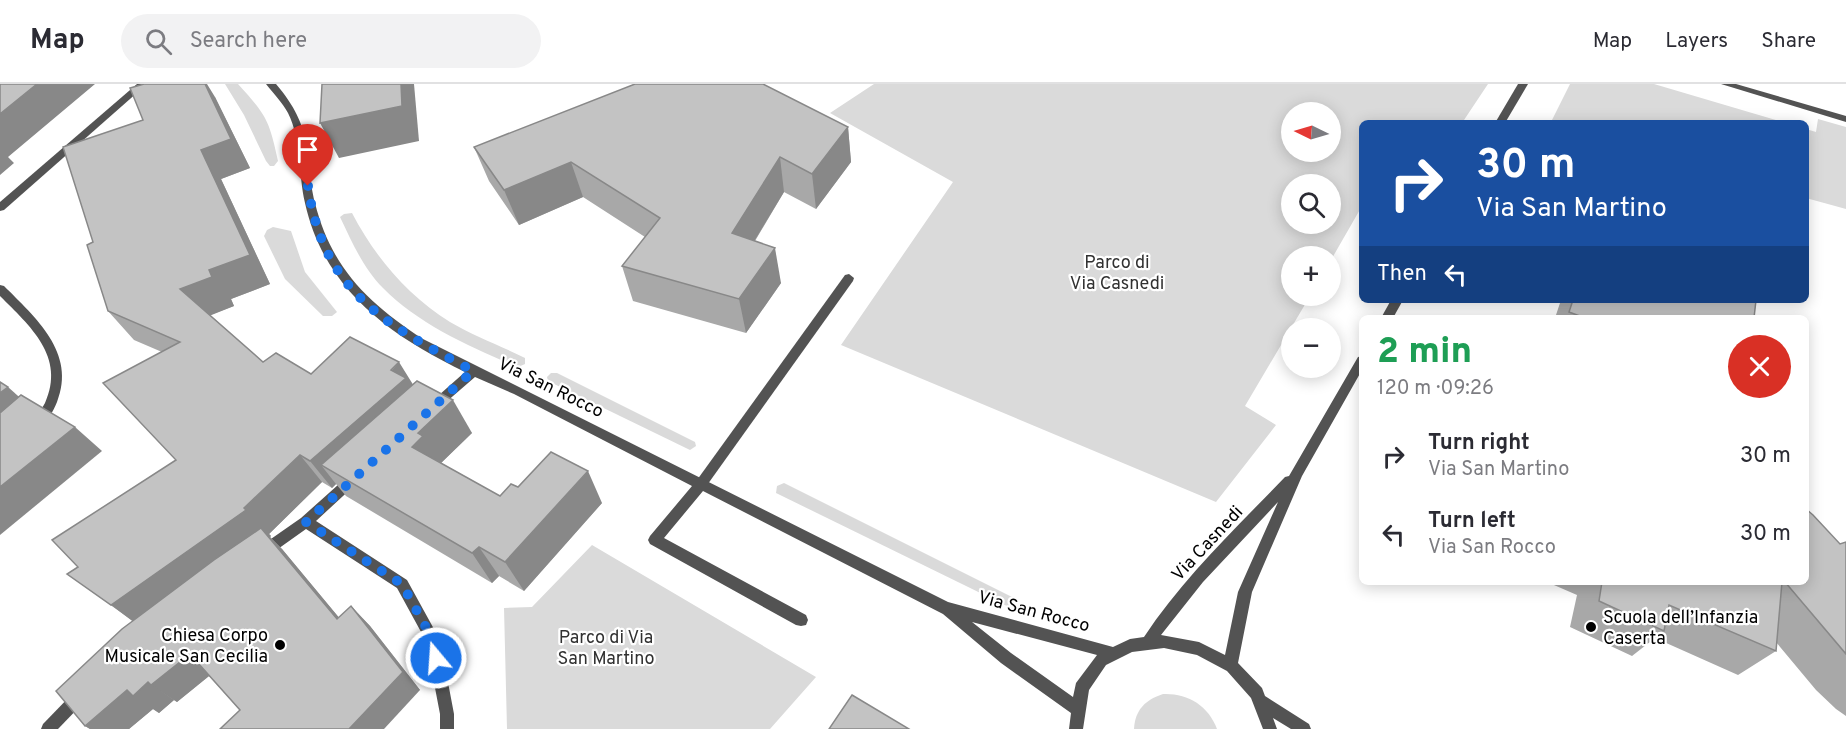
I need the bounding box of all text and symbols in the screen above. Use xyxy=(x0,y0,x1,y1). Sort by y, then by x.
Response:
search box xyxy=(121,14,541,68)
text: Map xyxy=(30,23,85,59)
icon: search xyxy=(142,25,175,58)
text: Search here xyxy=(190,28,307,55)
text: Map xyxy=(1593,28,1632,55)
text: Layers xyxy=(1665,28,1728,55)
text: Share xyxy=(1761,28,1816,55)
north arrow xyxy=(1281,102,1341,162)
map controls xyxy=(1281,102,1341,378)
pin xyxy=(282,124,333,186)
icon: arrive xyxy=(291,133,324,166)
text: 30 m xyxy=(1476,140,1575,193)
icon: right xyxy=(1377,144,1455,222)
button: search xyxy=(1281,174,1341,234)
text: Via San Martino xyxy=(1476,192,1667,226)
button: + xyxy=(1281,246,1341,306)
park label: Parco di Via Casnedi xyxy=(1070,252,1164,296)
icon: left xyxy=(1439,258,1472,291)
text: Then xyxy=(1377,261,1427,288)
button: − xyxy=(1281,318,1341,378)
text: 2 min xyxy=(1377,330,1472,376)
button: close xyxy=(1728,335,1791,398)
street label: Via San Rocco xyxy=(494,353,607,424)
text: 120 m · 09:26 xyxy=(1377,376,1494,402)
text: Turn right xyxy=(1428,430,1530,457)
icon: right xyxy=(1377,440,1410,473)
text: 30 m xyxy=(1740,443,1791,470)
text: Via San Martino xyxy=(1428,457,1569,483)
street label: Via Casnedi xyxy=(1167,502,1249,586)
text: Turn left xyxy=(1428,508,1516,535)
icon: left xyxy=(1377,518,1410,551)
text: 30 m xyxy=(1740,521,1791,548)
text: Via San Rocco xyxy=(1428,535,1556,561)
street label: Via San Rocco xyxy=(975,586,1092,638)
place label: Scuola dell’Infanzia Caserta xyxy=(1603,607,1758,651)
marker: Scuola dell’Infanzia Caserta xyxy=(1584,620,1598,634)
place label: Chiesa Corpo Musicale San Cecilia xyxy=(105,625,268,669)
position arrow xyxy=(404,626,468,690)
park label: Parco di Via San Martino xyxy=(557,627,655,671)
marker: Chiesa Corpo Musicale San Cecilia xyxy=(273,638,287,652)

